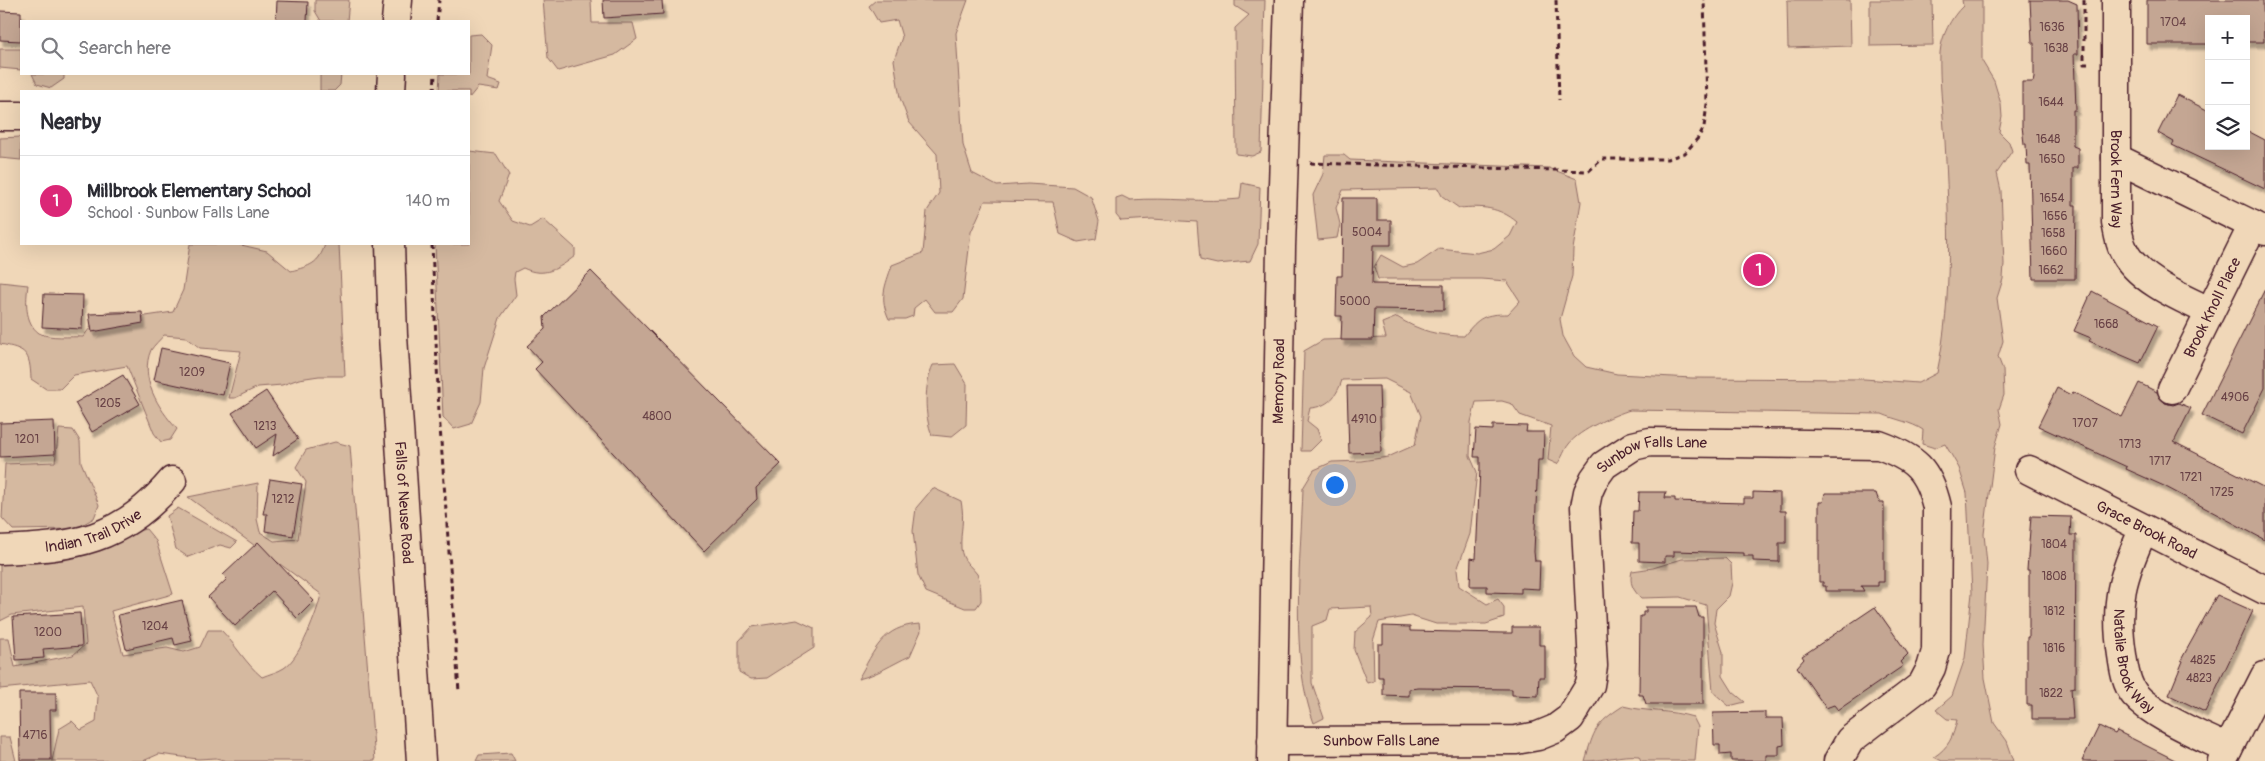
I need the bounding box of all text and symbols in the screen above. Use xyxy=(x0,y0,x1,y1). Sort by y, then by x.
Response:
house number: 1704 xyxy=(2160,15,2186,30)
map controls xyxy=(2205,15,2250,150)
button: + xyxy=(2205,15,2250,60)
search box xyxy=(20,20,470,75)
house number: 1636 xyxy=(2039,20,2065,35)
icon: search xyxy=(38,34,66,62)
text: Search here xyxy=(78,36,171,60)
house number: 1638 xyxy=(2044,41,2068,56)
button: − xyxy=(2205,60,2250,105)
house number: 1644 xyxy=(2038,95,2064,110)
button: layers xyxy=(2205,105,2250,150)
text: Nearby xyxy=(40,109,101,136)
street label: Brook Fern Way xyxy=(2106,130,2126,231)
house number: 1648 xyxy=(2036,132,2060,147)
house number: 1650 xyxy=(2039,152,2065,167)
text: Millbrook Elementary School xyxy=(87,179,311,203)
text: 1 xyxy=(53,191,59,211)
text: 140 m xyxy=(406,191,450,211)
house number: 1654 xyxy=(2039,191,2065,206)
text: School · Sunbow Falls Lane xyxy=(87,203,269,223)
house number: 1656 xyxy=(2042,209,2068,224)
house number: 5004 xyxy=(1352,225,1382,240)
house number: 1658 xyxy=(2041,226,2065,241)
house number: 1660 xyxy=(2041,244,2067,259)
pin: 1 xyxy=(1743,251,1775,289)
street label: Brook Knoll Place xyxy=(2180,254,2246,361)
house number: 1662 xyxy=(2038,263,2064,278)
house number: 5000 xyxy=(1339,294,1371,309)
house number: 1668 xyxy=(2094,317,2118,332)
street label: Memory Road xyxy=(1269,338,1289,424)
house number: 1209 xyxy=(179,365,205,380)
house number: 4906 xyxy=(2221,390,2249,405)
house number: 1205 xyxy=(95,396,121,411)
house number: 4800 xyxy=(642,409,672,424)
house number: 4910 xyxy=(1351,412,1377,427)
house number: 1707 xyxy=(2072,416,2098,431)
house number: 1213 xyxy=(254,419,277,434)
house number: 1201 xyxy=(15,432,39,447)
street label: Sunbow Falls Lane xyxy=(1592,433,1708,477)
house number: 1713 xyxy=(2119,437,2142,452)
street label: Falls of Neuse Road xyxy=(390,440,417,565)
house number: 1717 xyxy=(2149,454,2172,469)
house number: 1721 xyxy=(2180,470,2202,485)
your location xyxy=(1322,472,1348,498)
house number: 1725 xyxy=(2210,485,2234,500)
house number: 1212 xyxy=(272,492,295,507)
street label: Grace Brook Road xyxy=(2093,497,2200,564)
street label: Indian Trail Drive xyxy=(44,505,146,557)
house number: 1804 xyxy=(2041,537,2067,552)
house number: 1808 xyxy=(2042,569,2066,584)
house number: 1812 xyxy=(2043,604,2065,619)
street label: Natalie Brook Way xyxy=(2109,608,2158,718)
house number: 1204 xyxy=(142,619,168,634)
house number: 1200 xyxy=(34,625,62,640)
house number: 1816 xyxy=(2043,641,2065,656)
house number: 4825 xyxy=(2190,653,2216,668)
house number: 4823 xyxy=(2186,671,2212,686)
house number: 1822 xyxy=(2039,686,2063,701)
house number: 4716 xyxy=(23,728,48,743)
street label: Sunbow Falls Lane xyxy=(1323,731,1440,751)

